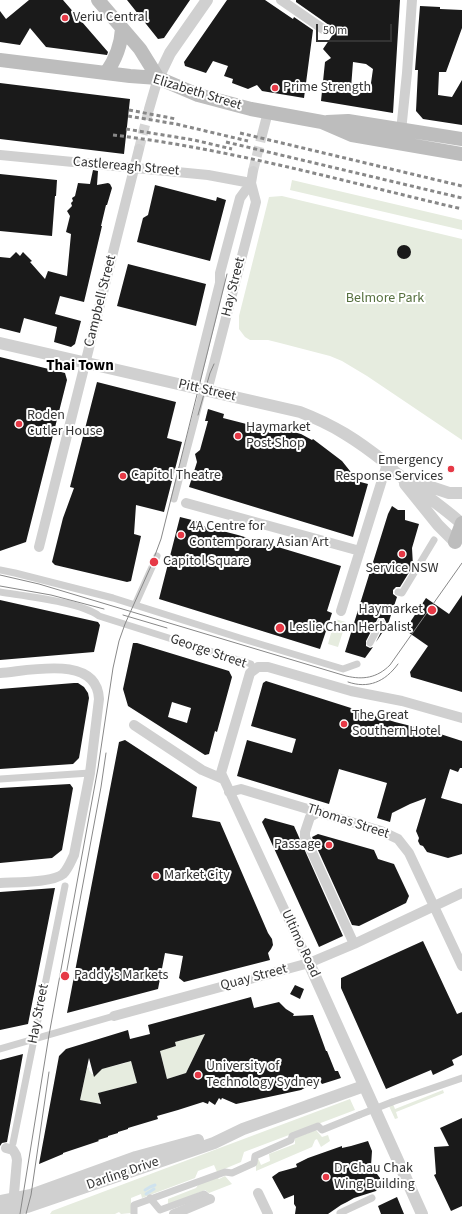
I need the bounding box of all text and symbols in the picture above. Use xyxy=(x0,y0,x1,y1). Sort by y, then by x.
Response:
place label: Veriu Central xyxy=(73,10,148,26)
marker: Veriu Central xyxy=(60,13,70,23)
scale bar xyxy=(318,16,394,42)
text: 50 m xyxy=(323,22,347,39)
street label: Elizabeth Street xyxy=(151,72,243,114)
place label: Prime Strength xyxy=(283,80,371,96)
marker: Prime Strength xyxy=(270,83,280,93)
street label: Castlereagh Street xyxy=(72,154,180,180)
street label: Campbell Street xyxy=(81,253,121,349)
street label: Hay Street xyxy=(219,256,249,318)
park label: Belmore Park xyxy=(346,291,424,307)
district label: Thai Town xyxy=(46,358,114,376)
street label: Pitt Street xyxy=(177,376,237,406)
place label: Roden Cutler House xyxy=(27,408,103,440)
marker: Roden Cutler House xyxy=(14,419,24,429)
place label: Haymarket Post Shop xyxy=(246,420,310,452)
marker: Haymarket Post Shop xyxy=(233,431,243,441)
place label: Emergency Response Services xyxy=(335,453,443,486)
marker: Emergency Response Services xyxy=(446,464,456,474)
place label: Capitol Theatre xyxy=(131,468,221,484)
marker: Capitol Theatre xyxy=(118,471,128,481)
place label: 4A Centre for Contemporary Asian Art xyxy=(189,519,329,552)
marker: 4A Centre for Contemporary Asian Art xyxy=(176,530,186,540)
marker: Service NSW xyxy=(397,549,407,559)
place label: Capitol Square xyxy=(163,554,249,570)
marker: Capitol Square xyxy=(148,556,160,568)
place label: Service NSW xyxy=(366,561,438,577)
place label: Haymarket xyxy=(359,602,423,618)
marker: Haymarket xyxy=(426,604,438,616)
place label: Leslie Chan Herbalist xyxy=(289,620,411,636)
marker: Leslie Chan Herbalist xyxy=(274,622,286,634)
street label: George Street xyxy=(168,631,248,673)
place label: The Great Southern Hotel xyxy=(352,708,441,740)
marker: The Great Southern Hotel xyxy=(339,719,349,729)
street label: Thomas Street xyxy=(305,801,391,843)
place label: Passage xyxy=(274,837,321,853)
marker: Passage xyxy=(324,840,334,850)
place label: Market City xyxy=(164,868,230,884)
marker: Market City xyxy=(151,871,161,881)
street label: Ultimo Road xyxy=(277,907,323,981)
street label: Quay Street xyxy=(219,961,289,995)
place label: Paddy's Markets xyxy=(74,968,168,984)
marker: Paddy's Markets xyxy=(59,970,71,982)
street label: Hay Street xyxy=(25,983,53,1045)
place label: University of Technology Sydney xyxy=(206,1059,319,1092)
marker: University of Technology Sydney xyxy=(193,1070,203,1080)
street label: Darling Drive xyxy=(85,1154,161,1194)
place label: Dr Chau Chak Wing Building xyxy=(334,1161,415,1194)
marker: Dr Chau Chak Wing Building xyxy=(321,1172,331,1182)

